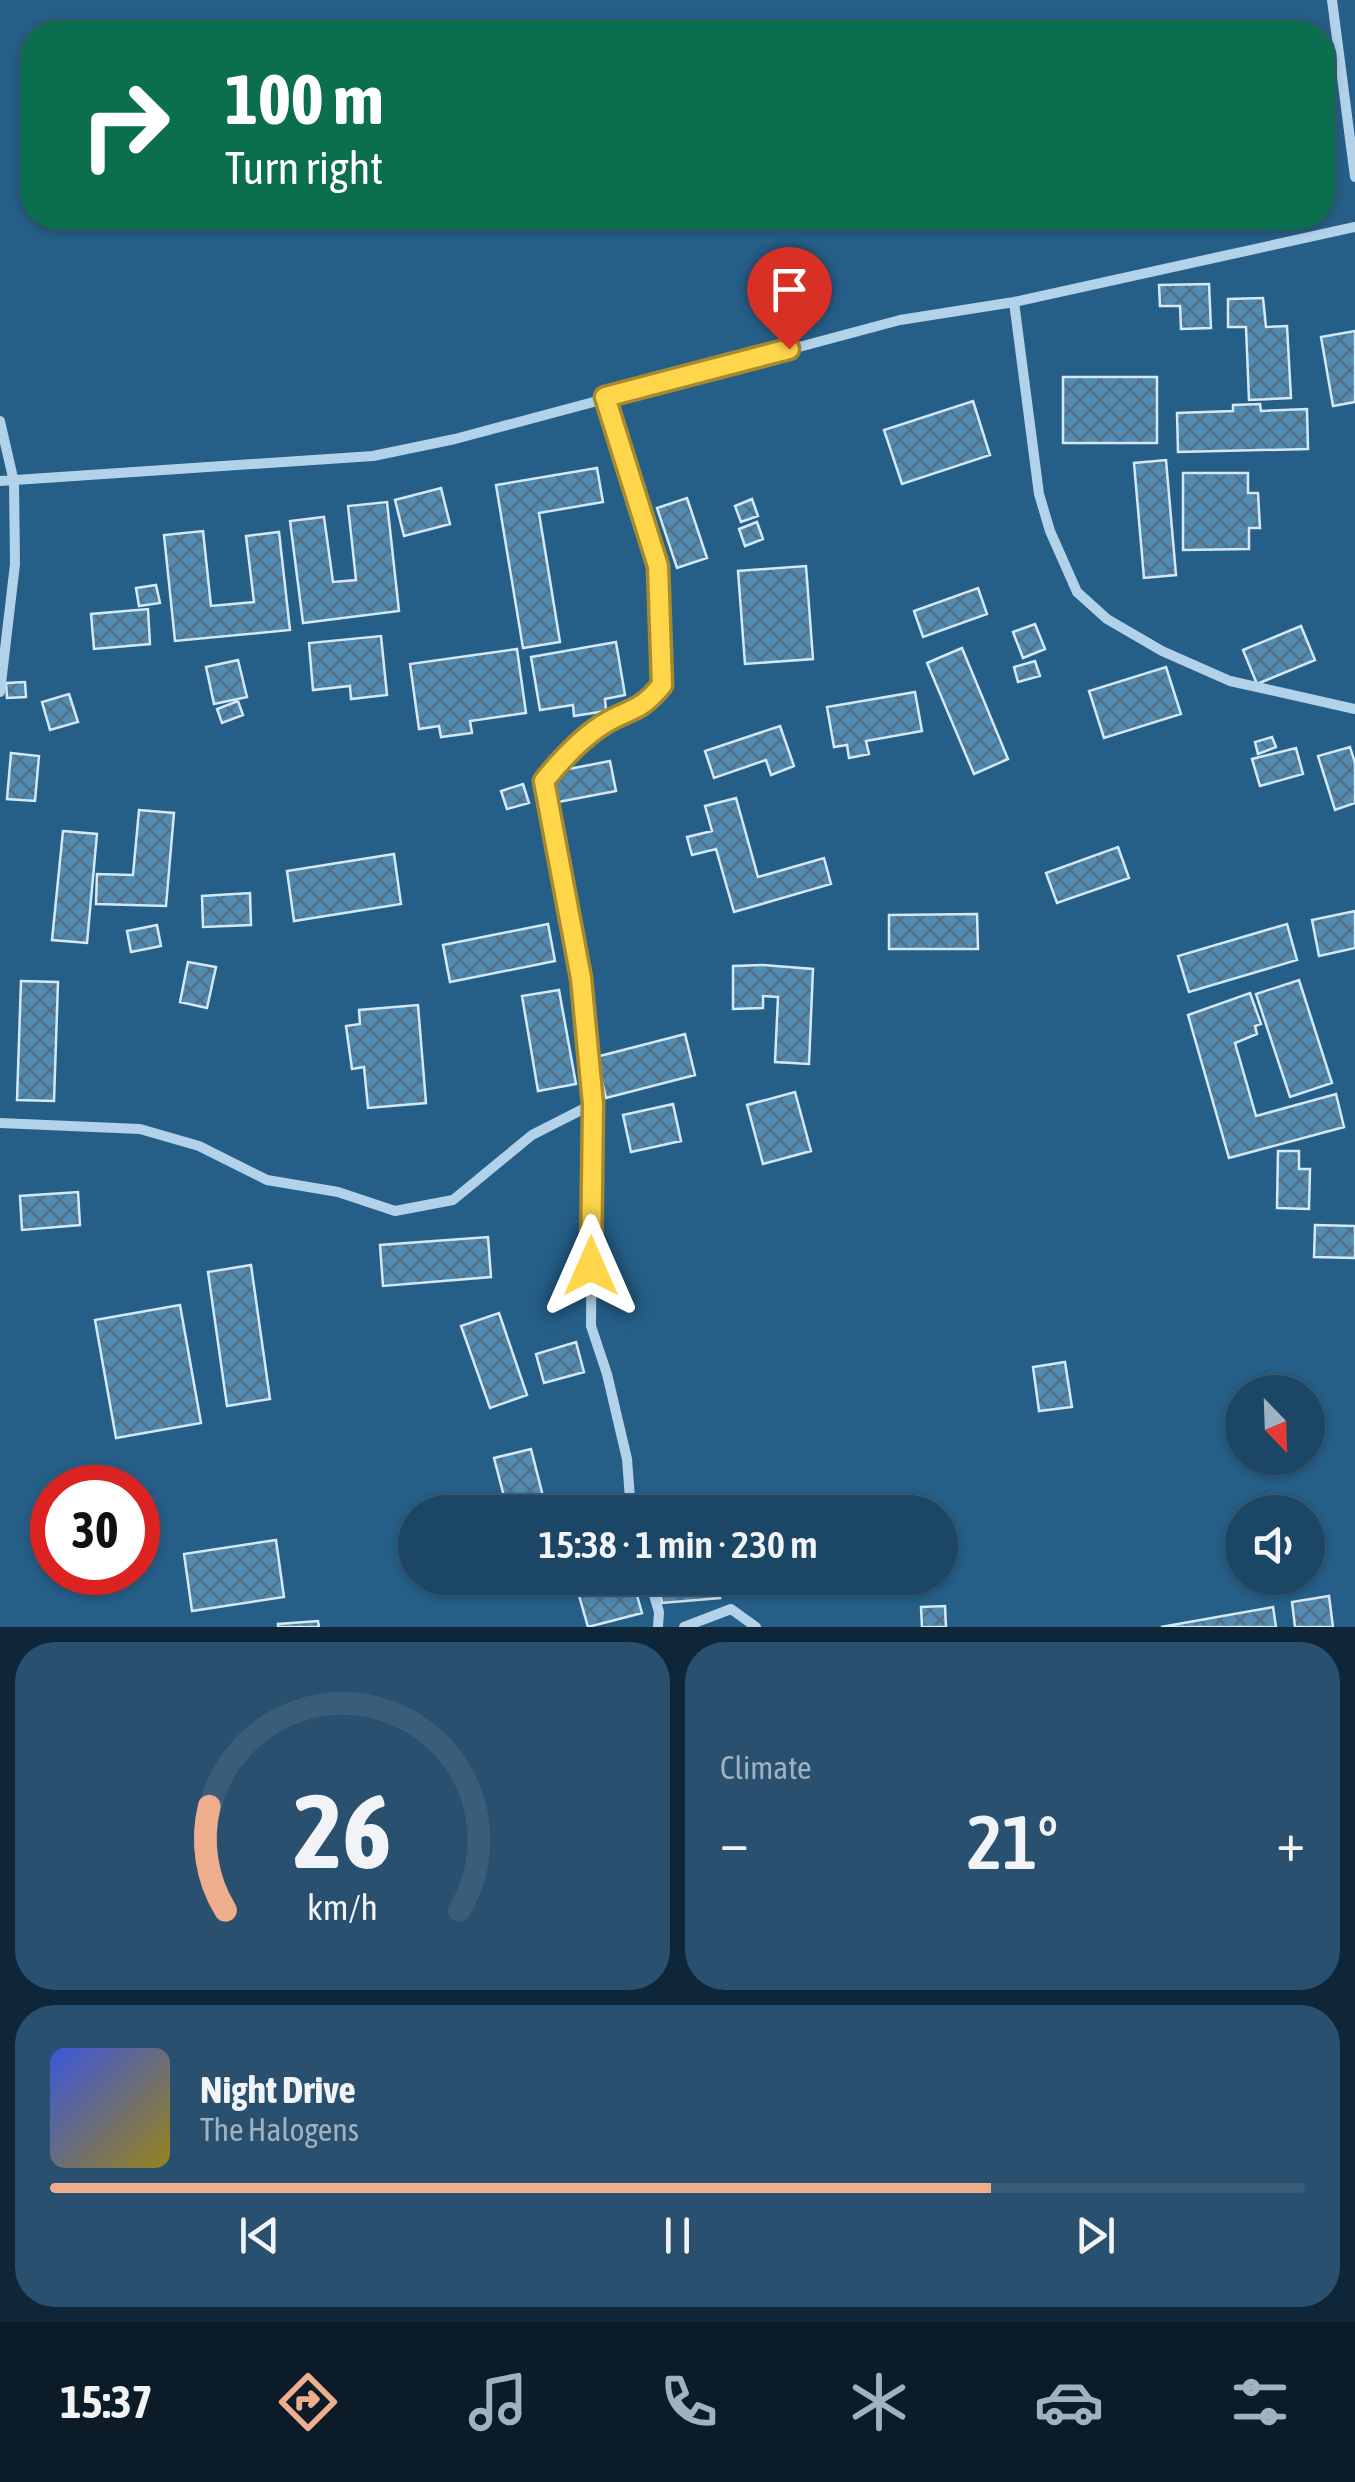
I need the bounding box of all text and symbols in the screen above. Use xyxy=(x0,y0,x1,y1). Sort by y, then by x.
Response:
text: 100 m xyxy=(225,59,384,139)
icon: right xyxy=(60,60,190,190)
text: Turn right xyxy=(225,142,383,194)
pin xyxy=(747,247,832,350)
icon: arrive xyxy=(762,262,817,317)
position arrow xyxy=(539,1214,643,1318)
north arrow xyxy=(1225,1375,1325,1475)
map controls xyxy=(1225,1375,1325,1595)
speed limit sign: 30 xyxy=(30,1465,160,1595)
button: sound xyxy=(1225,1495,1325,1595)
text: 15:38 · 1 min · 230 m xyxy=(538,1523,818,1566)
text: Climate xyxy=(720,1749,812,1786)
text: 26 xyxy=(294,1771,391,1890)
text: 21° xyxy=(967,1799,1058,1885)
text: − xyxy=(720,1810,749,1873)
text: + xyxy=(1276,1810,1305,1873)
text: km/h xyxy=(307,1887,378,1928)
text: Night Drive xyxy=(200,2068,356,2111)
text: The Halogens xyxy=(200,2111,359,2148)
icon: previous xyxy=(232,2208,287,2263)
icon: pause xyxy=(650,2208,705,2263)
icon: next xyxy=(1068,2208,1123,2263)
icon: directions xyxy=(273,2367,343,2437)
icon: music xyxy=(463,2367,533,2437)
icon: phone xyxy=(654,2367,724,2437)
icon: climate xyxy=(844,2367,914,2437)
icon: car xyxy=(1034,2367,1104,2437)
icon: filters xyxy=(1225,2367,1295,2437)
text: 15:37 xyxy=(60,2376,153,2428)

